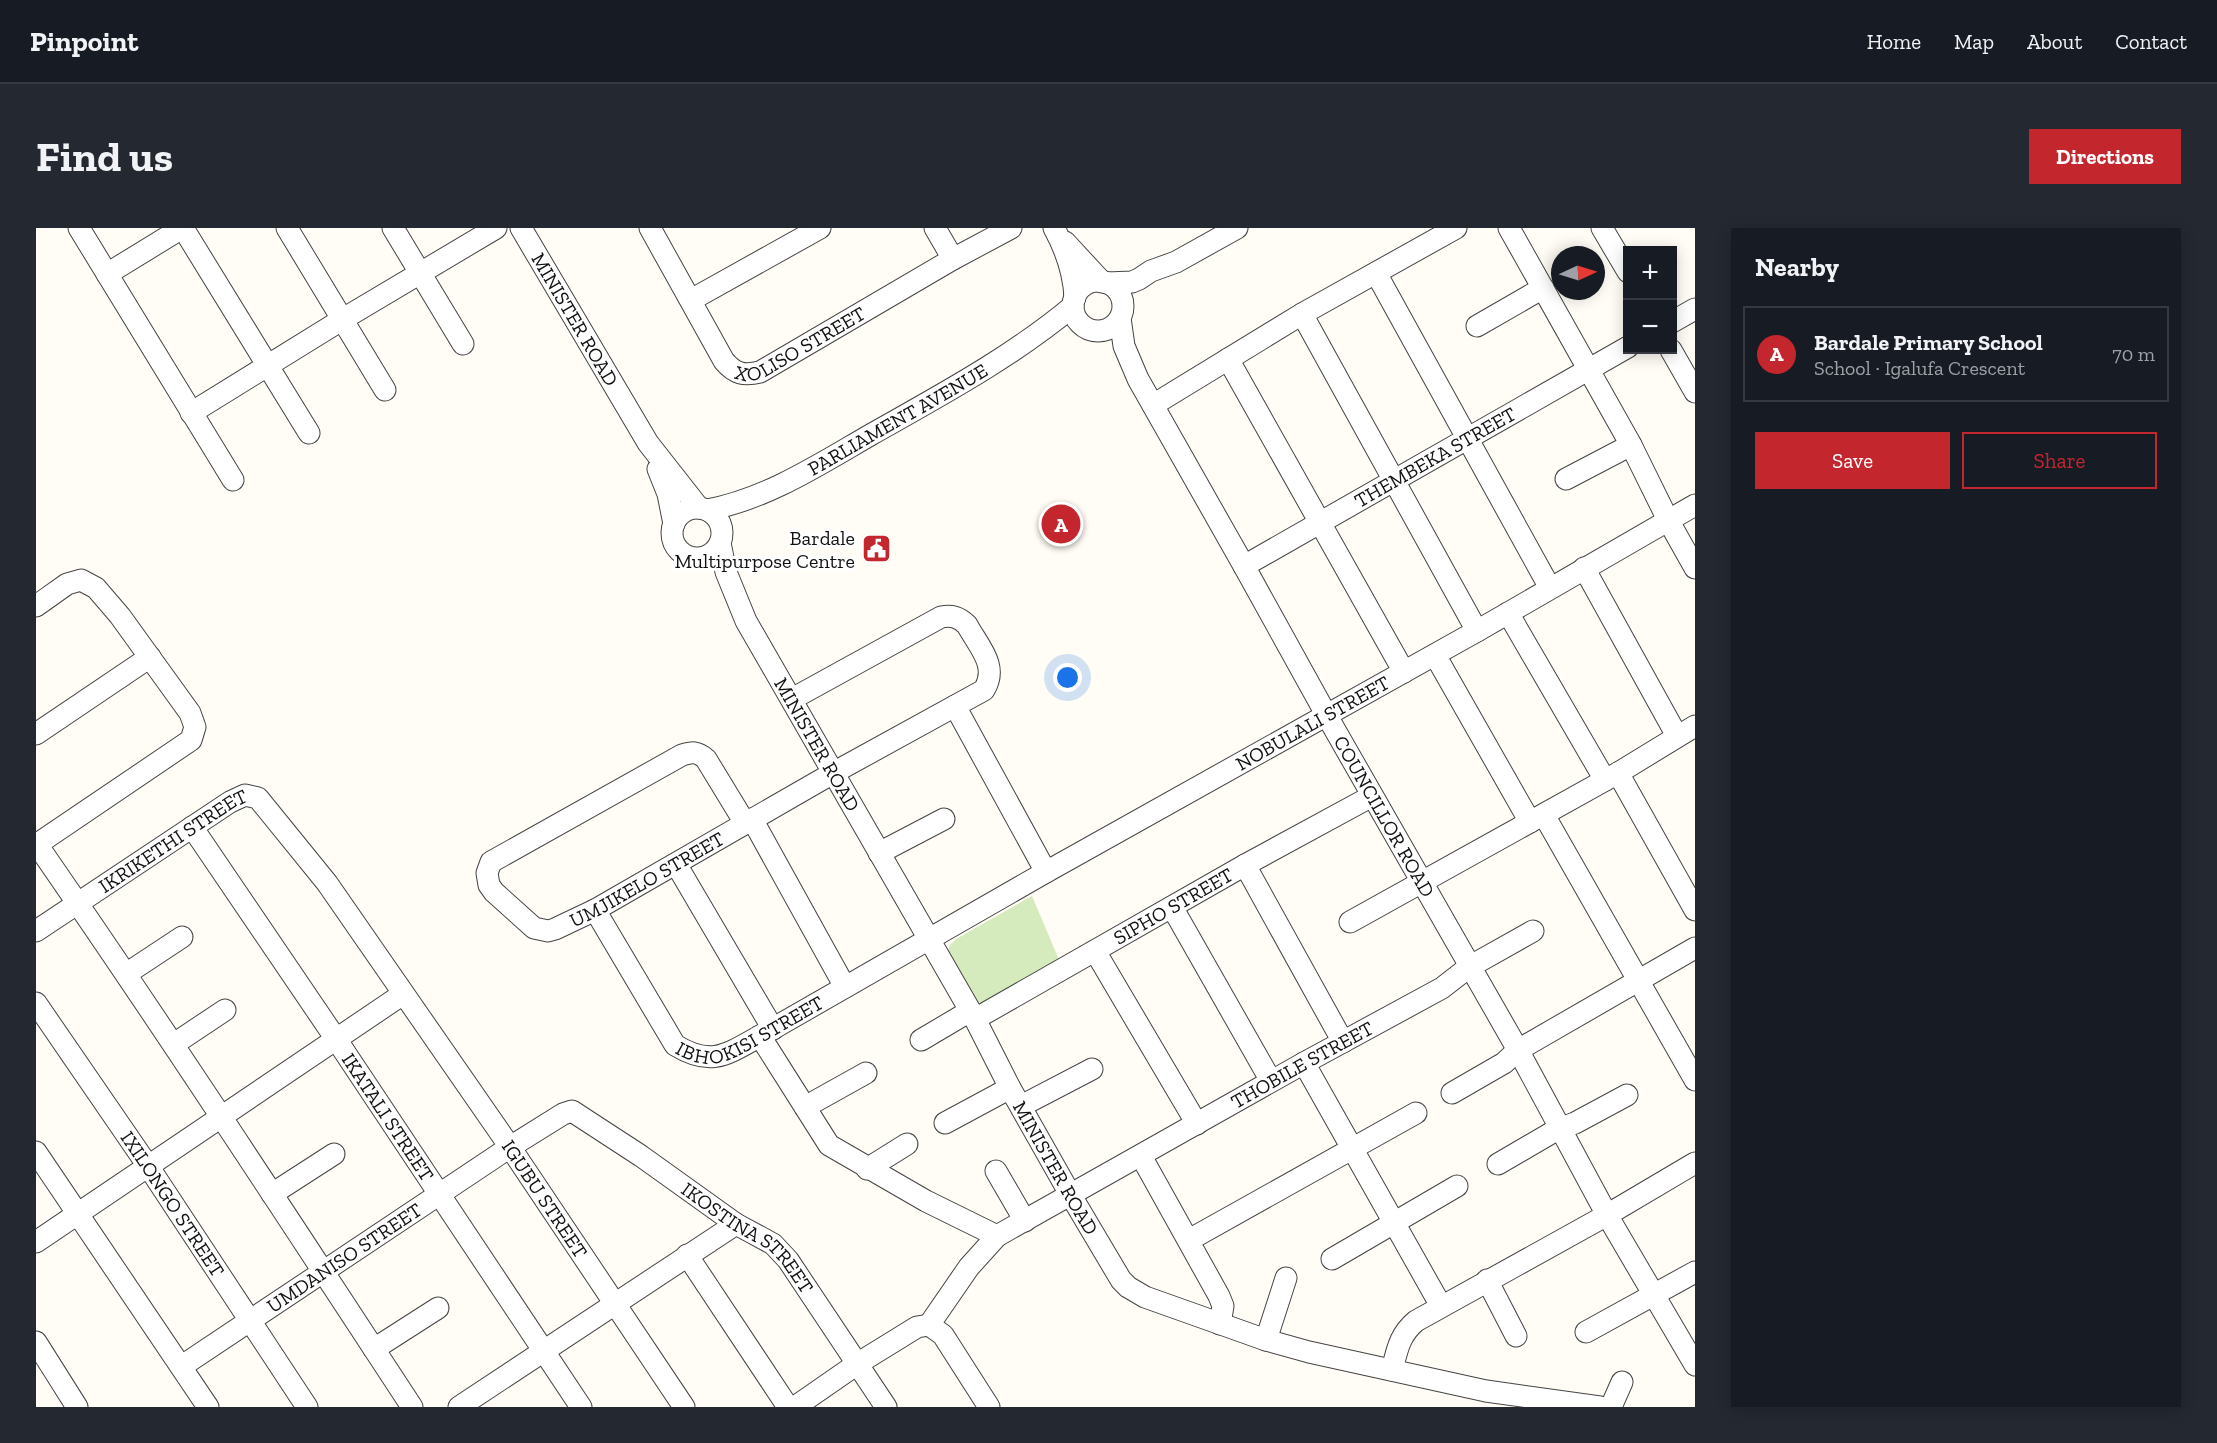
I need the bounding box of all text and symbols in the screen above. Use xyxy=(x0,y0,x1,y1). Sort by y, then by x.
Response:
text: Pinpoint xyxy=(30,25,138,58)
text: Home xyxy=(1867,29,1921,54)
text: Map xyxy=(1954,29,1994,54)
text: About xyxy=(2027,29,2082,54)
text: Contact xyxy=(2115,29,2187,54)
button: Directions xyxy=(2029,129,2181,184)
text: Find us xyxy=(36,131,173,182)
north arrow xyxy=(1551,246,1605,300)
map controls xyxy=(1623,246,1677,354)
button: + xyxy=(1623,246,1677,300)
street label: MINISTER ROAD xyxy=(526,248,623,390)
text: Nearby xyxy=(1755,251,1839,283)
button: − xyxy=(1623,300,1677,354)
street label: XOLISO STREET xyxy=(732,301,869,386)
text: Bardale Primary School xyxy=(1814,329,2043,356)
text: A xyxy=(1770,342,1783,366)
text: 70 m xyxy=(2112,342,2155,366)
text: School · Igalufa Crescent xyxy=(1814,356,2025,380)
street label: PARLIAMENT AVENUE xyxy=(803,358,992,481)
street label: THEMBEKA STREET xyxy=(1350,402,1520,512)
button: Save xyxy=(1755,432,1950,489)
button: Share xyxy=(1962,432,2157,489)
pin: A xyxy=(1042,502,1080,546)
place label: Bardale Multipurpose Centre xyxy=(675,526,855,573)
public building icon: Bardale Multipurpose Centre xyxy=(860,533,892,565)
your location xyxy=(1053,663,1082,692)
street label: NOBULALI STREET xyxy=(1231,670,1394,776)
street label: MINISTER ROAD xyxy=(769,673,865,816)
street label: COUNCILLOR ROAD xyxy=(1329,731,1440,901)
street label: IKRIKETHI STREET xyxy=(94,784,251,898)
street label: UMJIKELO STREET xyxy=(566,826,728,932)
street label: SIPHO STREET xyxy=(1109,862,1237,950)
street label: IBHOKISI STREET xyxy=(672,990,828,1069)
street label: THOBILE STREET xyxy=(1227,1016,1377,1114)
street label: IKATALI STREET xyxy=(337,1048,439,1186)
street label: MINISTER ROAD xyxy=(1008,1097,1103,1239)
street label: IXILONGO STREET xyxy=(116,1127,230,1281)
street label: IGUBU STREET xyxy=(497,1135,593,1262)
street label: IKOSTINA STREET xyxy=(677,1177,819,1298)
street label: UMDANISO STREET xyxy=(262,1198,426,1318)

